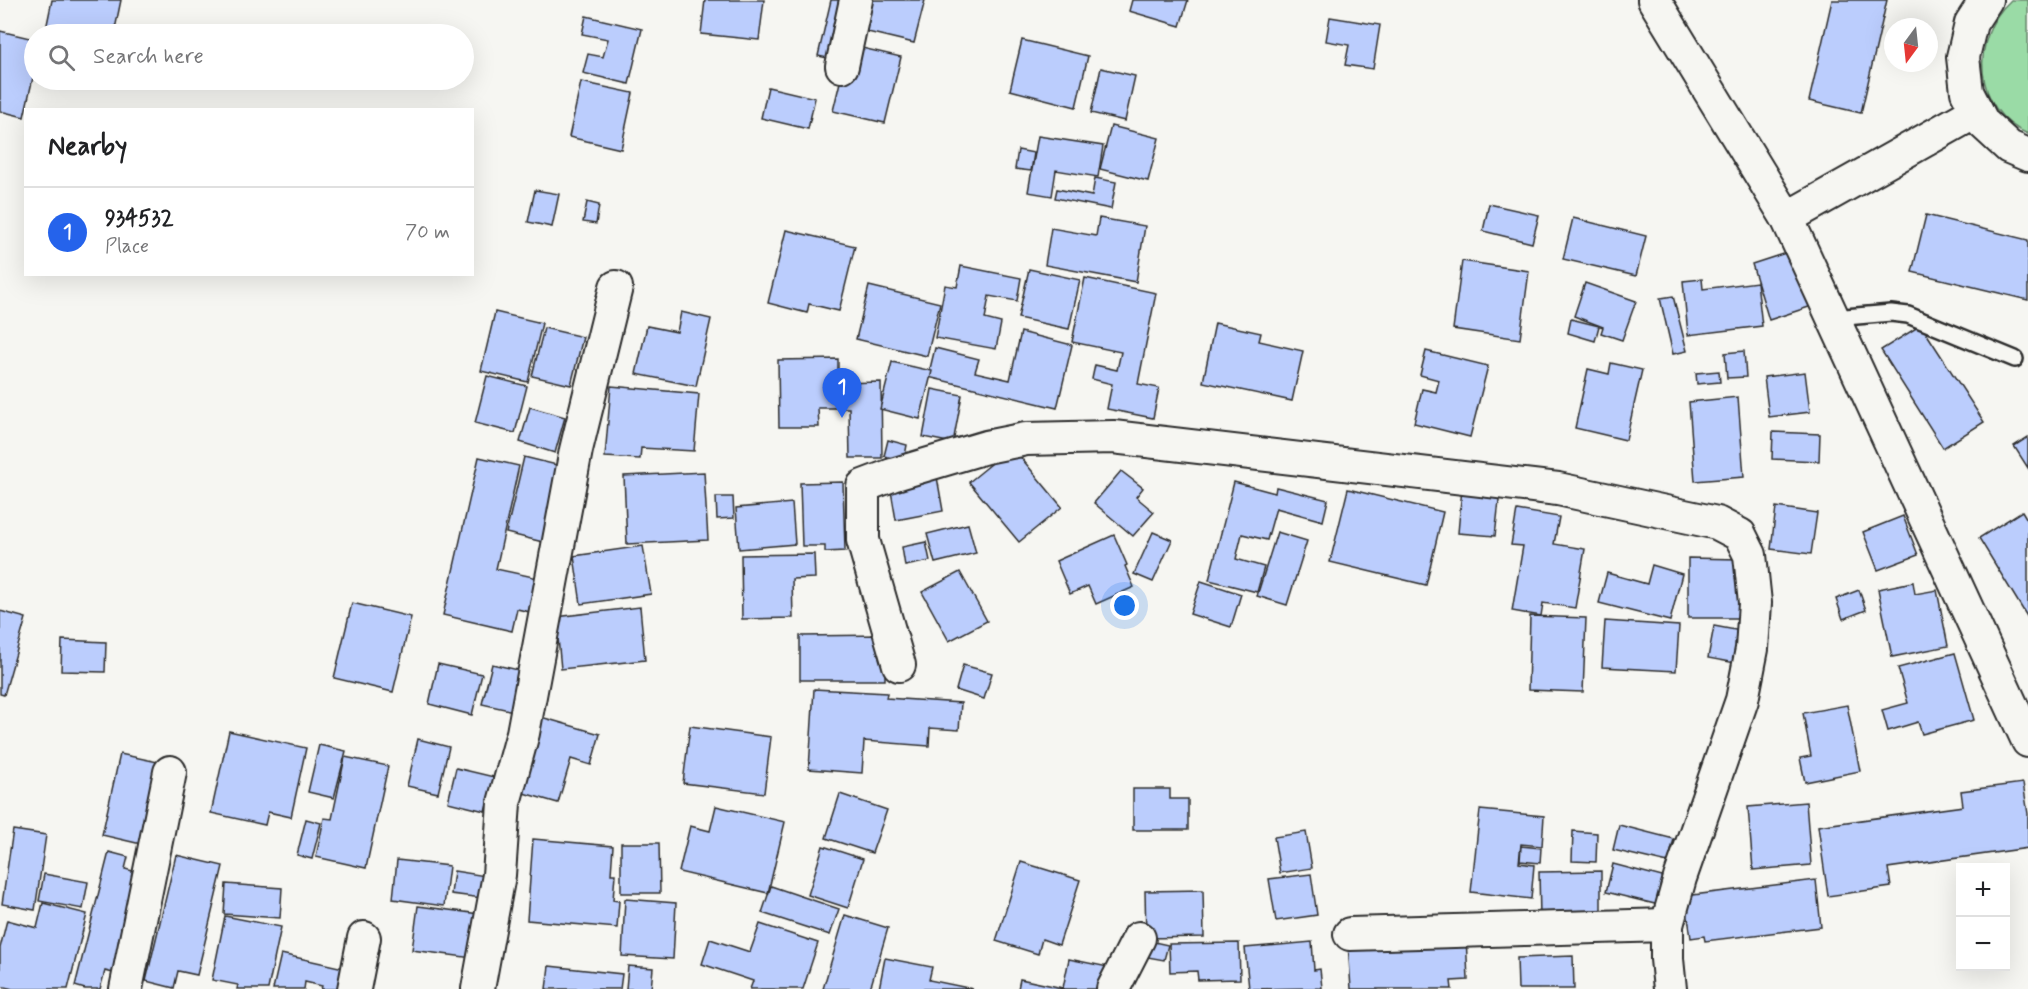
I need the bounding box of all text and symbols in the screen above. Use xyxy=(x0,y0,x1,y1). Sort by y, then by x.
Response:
north arrow xyxy=(1884,18,1938,72)
search box xyxy=(24,24,474,90)
icon: search xyxy=(45,41,78,74)
text: Search here xyxy=(93,43,204,71)
text: Nearby xyxy=(48,130,127,164)
text: 934532 xyxy=(105,205,174,233)
text: 1 xyxy=(63,219,72,246)
text: 70 m xyxy=(405,219,450,246)
text: Place xyxy=(105,233,149,260)
pin: 1 xyxy=(822,368,862,418)
your location xyxy=(1110,591,1139,620)
map controls xyxy=(1956,863,2010,971)
button: + xyxy=(1956,863,2010,917)
button: − xyxy=(1956,917,2010,971)

